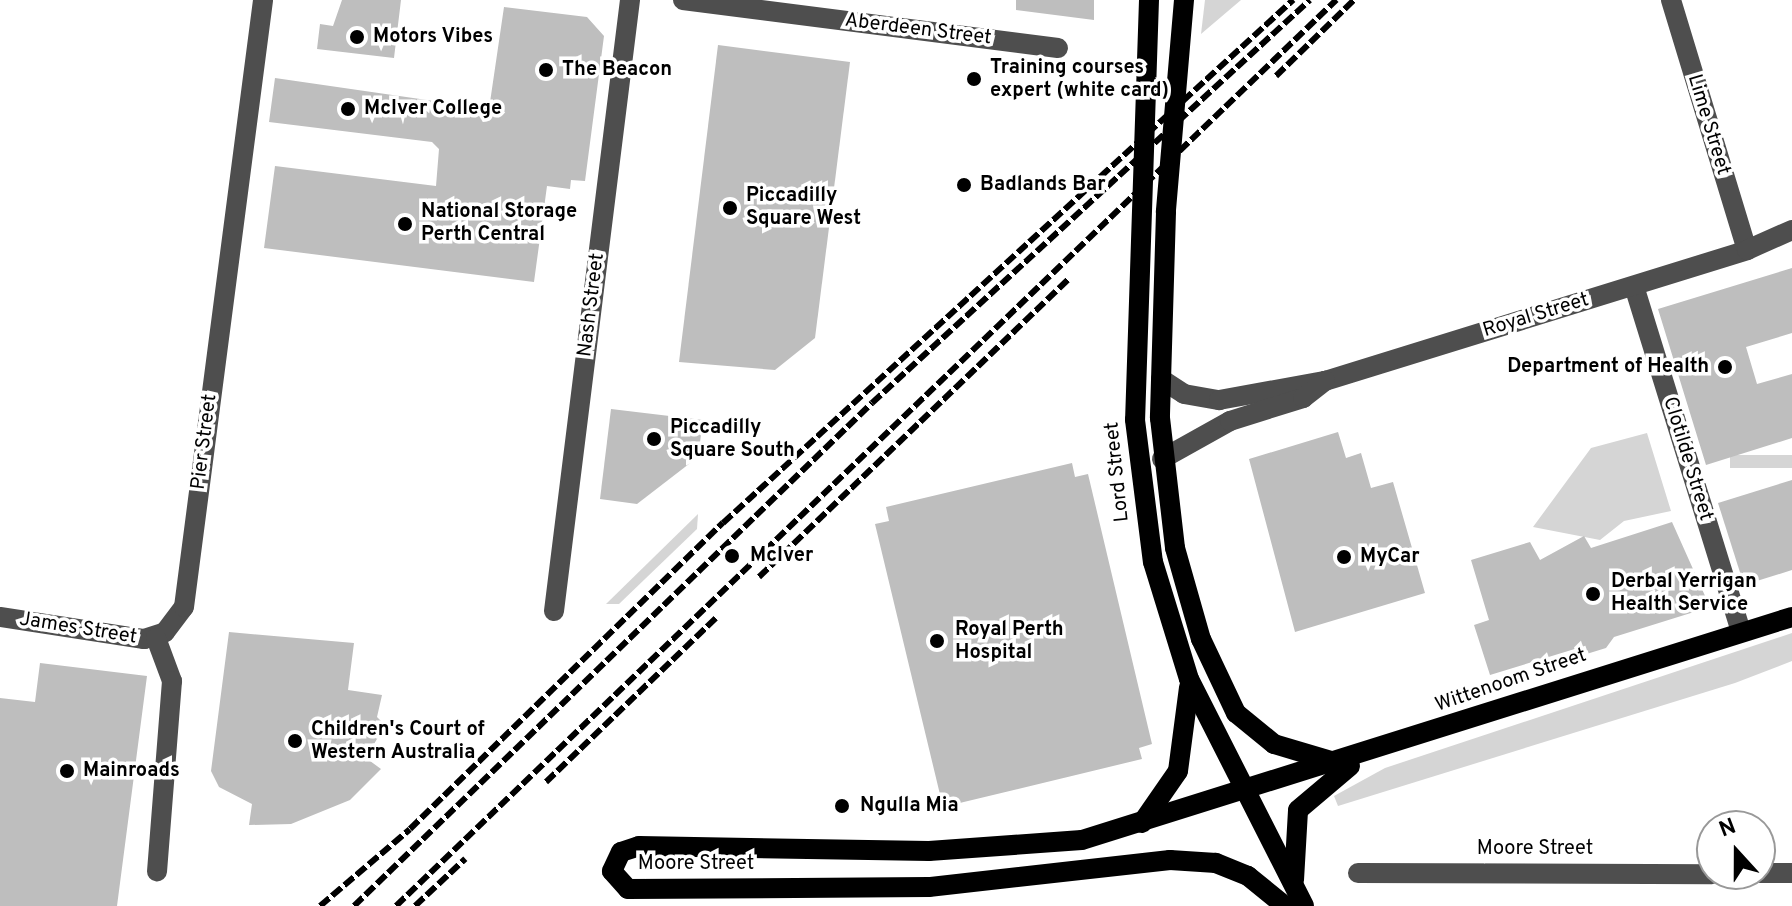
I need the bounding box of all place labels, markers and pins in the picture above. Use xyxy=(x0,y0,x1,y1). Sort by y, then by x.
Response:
place label: Motors Vibes xyxy=(373,25,494,49)
marker: Motors Vibes xyxy=(348,28,366,46)
place label: Training courses expert (white card) xyxy=(990,56,1169,103)
place label: The Beacon xyxy=(562,58,672,82)
marker: The Beacon xyxy=(537,61,555,79)
marker: Training courses expert (white card) xyxy=(965,70,983,88)
place label: McIver College xyxy=(364,97,502,121)
marker: McIver College xyxy=(339,100,357,118)
place label: Badlands Bar xyxy=(980,173,1106,197)
marker: Badlands Bar xyxy=(955,176,973,194)
place label: Piccadilly Square West xyxy=(746,184,861,231)
marker: Piccadilly Square West xyxy=(721,199,739,217)
place label: National Storage Perth Central xyxy=(421,200,577,247)
marker: National Storage Perth Central xyxy=(396,215,414,233)
place label: Department of Health xyxy=(1507,355,1709,379)
marker: Department of Health xyxy=(1716,358,1734,376)
place label: Piccadilly Square South xyxy=(670,416,795,463)
marker: Piccadilly Square South xyxy=(645,430,663,448)
place label: McIver xyxy=(750,544,813,568)
marker: McIver xyxy=(721,545,743,567)
place label: MyCar xyxy=(1360,545,1420,569)
marker: MyCar xyxy=(1335,548,1353,566)
place label: Derbal Yerrigan Health Service xyxy=(1611,570,1758,617)
marker: Derbal Yerrigan Health Service xyxy=(1582,583,1604,605)
place label: Royal Perth Hospital xyxy=(955,618,1064,665)
marker: Royal Perth Hospital xyxy=(926,630,948,652)
place label: Children's Court of Western Australia xyxy=(311,718,485,765)
marker: Children's Court of Western Australia xyxy=(286,732,304,750)
place label: Mainroads xyxy=(83,759,180,783)
marker: Mainroads xyxy=(58,762,76,780)
place label: Ngulla Mia xyxy=(860,794,959,818)
marker: Ngulla Mia xyxy=(831,795,853,817)

